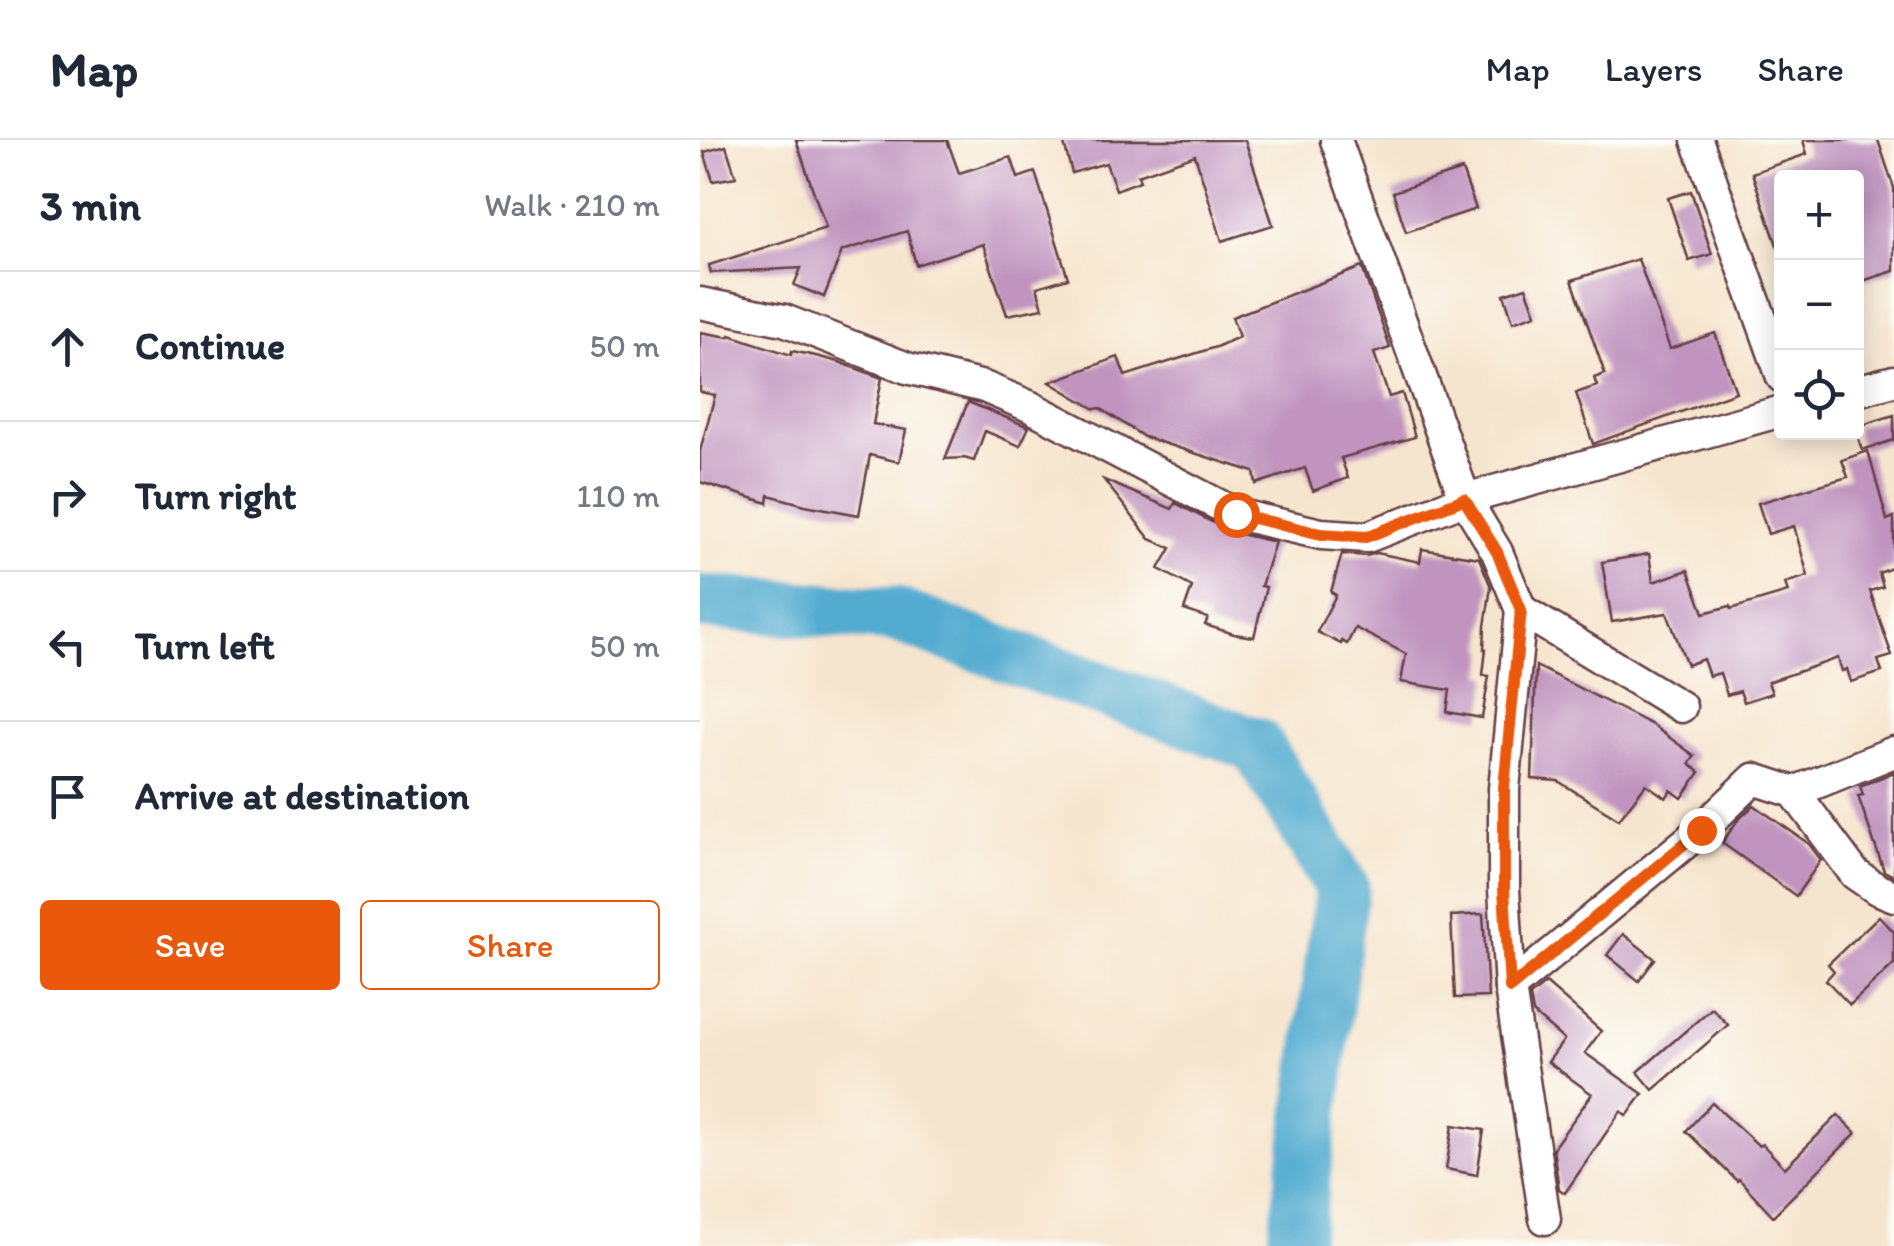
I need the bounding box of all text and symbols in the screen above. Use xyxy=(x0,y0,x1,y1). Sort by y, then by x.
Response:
text: Map xyxy=(50,40,138,98)
text: Map xyxy=(1486,48,1550,90)
text: Layers xyxy=(1605,48,1702,90)
text: Share xyxy=(1757,48,1844,90)
map controls xyxy=(1774,170,1864,440)
button: + xyxy=(1774,170,1864,260)
text: 3 min xyxy=(40,180,141,231)
text: Walk · 210 m xyxy=(484,186,660,224)
button: − xyxy=(1774,260,1864,350)
icon: ahead xyxy=(40,319,95,374)
text: Continue xyxy=(135,323,285,369)
text: 50 m xyxy=(589,327,660,365)
button: locate xyxy=(1774,350,1864,440)
icon: right xyxy=(40,469,95,524)
text: Turn right xyxy=(135,473,297,519)
text: 110 m xyxy=(576,477,660,515)
route start xyxy=(1214,492,1260,538)
icon: left xyxy=(40,619,95,674)
text: Turn left xyxy=(135,623,275,669)
text: 50 m xyxy=(589,627,660,665)
icon: arrive xyxy=(40,769,95,824)
text: Arrive at destination xyxy=(135,773,470,819)
route end xyxy=(1679,808,1725,854)
button: Save xyxy=(40,900,340,990)
button: Share xyxy=(360,900,660,990)

